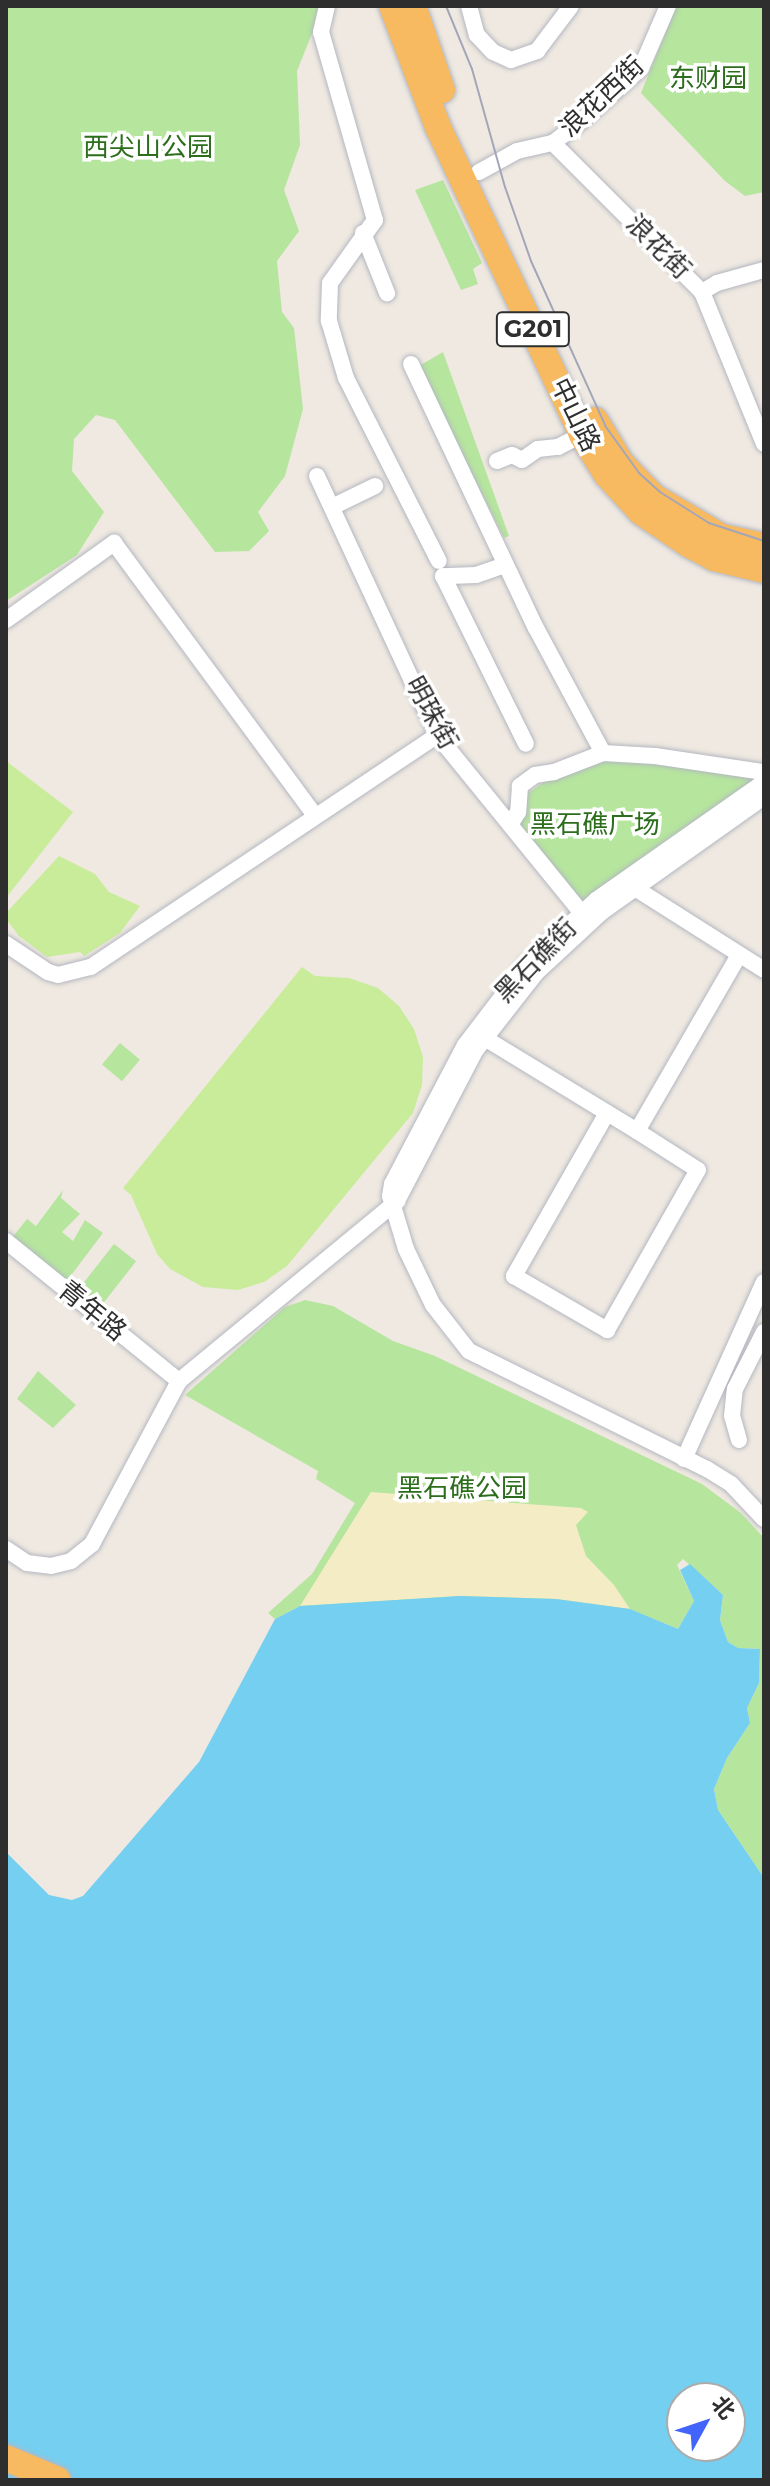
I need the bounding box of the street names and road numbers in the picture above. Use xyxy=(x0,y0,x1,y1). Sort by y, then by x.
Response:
street label: 浪花西街 xyxy=(553,50,651,144)
street label: 浪花街 xyxy=(619,208,697,286)
road number: G201 xyxy=(495,309,571,349)
street label: 中山路 xyxy=(544,373,606,457)
street label: 明珠街 xyxy=(398,671,464,755)
street label: 黑石礁街 xyxy=(489,913,583,1009)
street label: 青年路 xyxy=(52,1274,132,1348)

